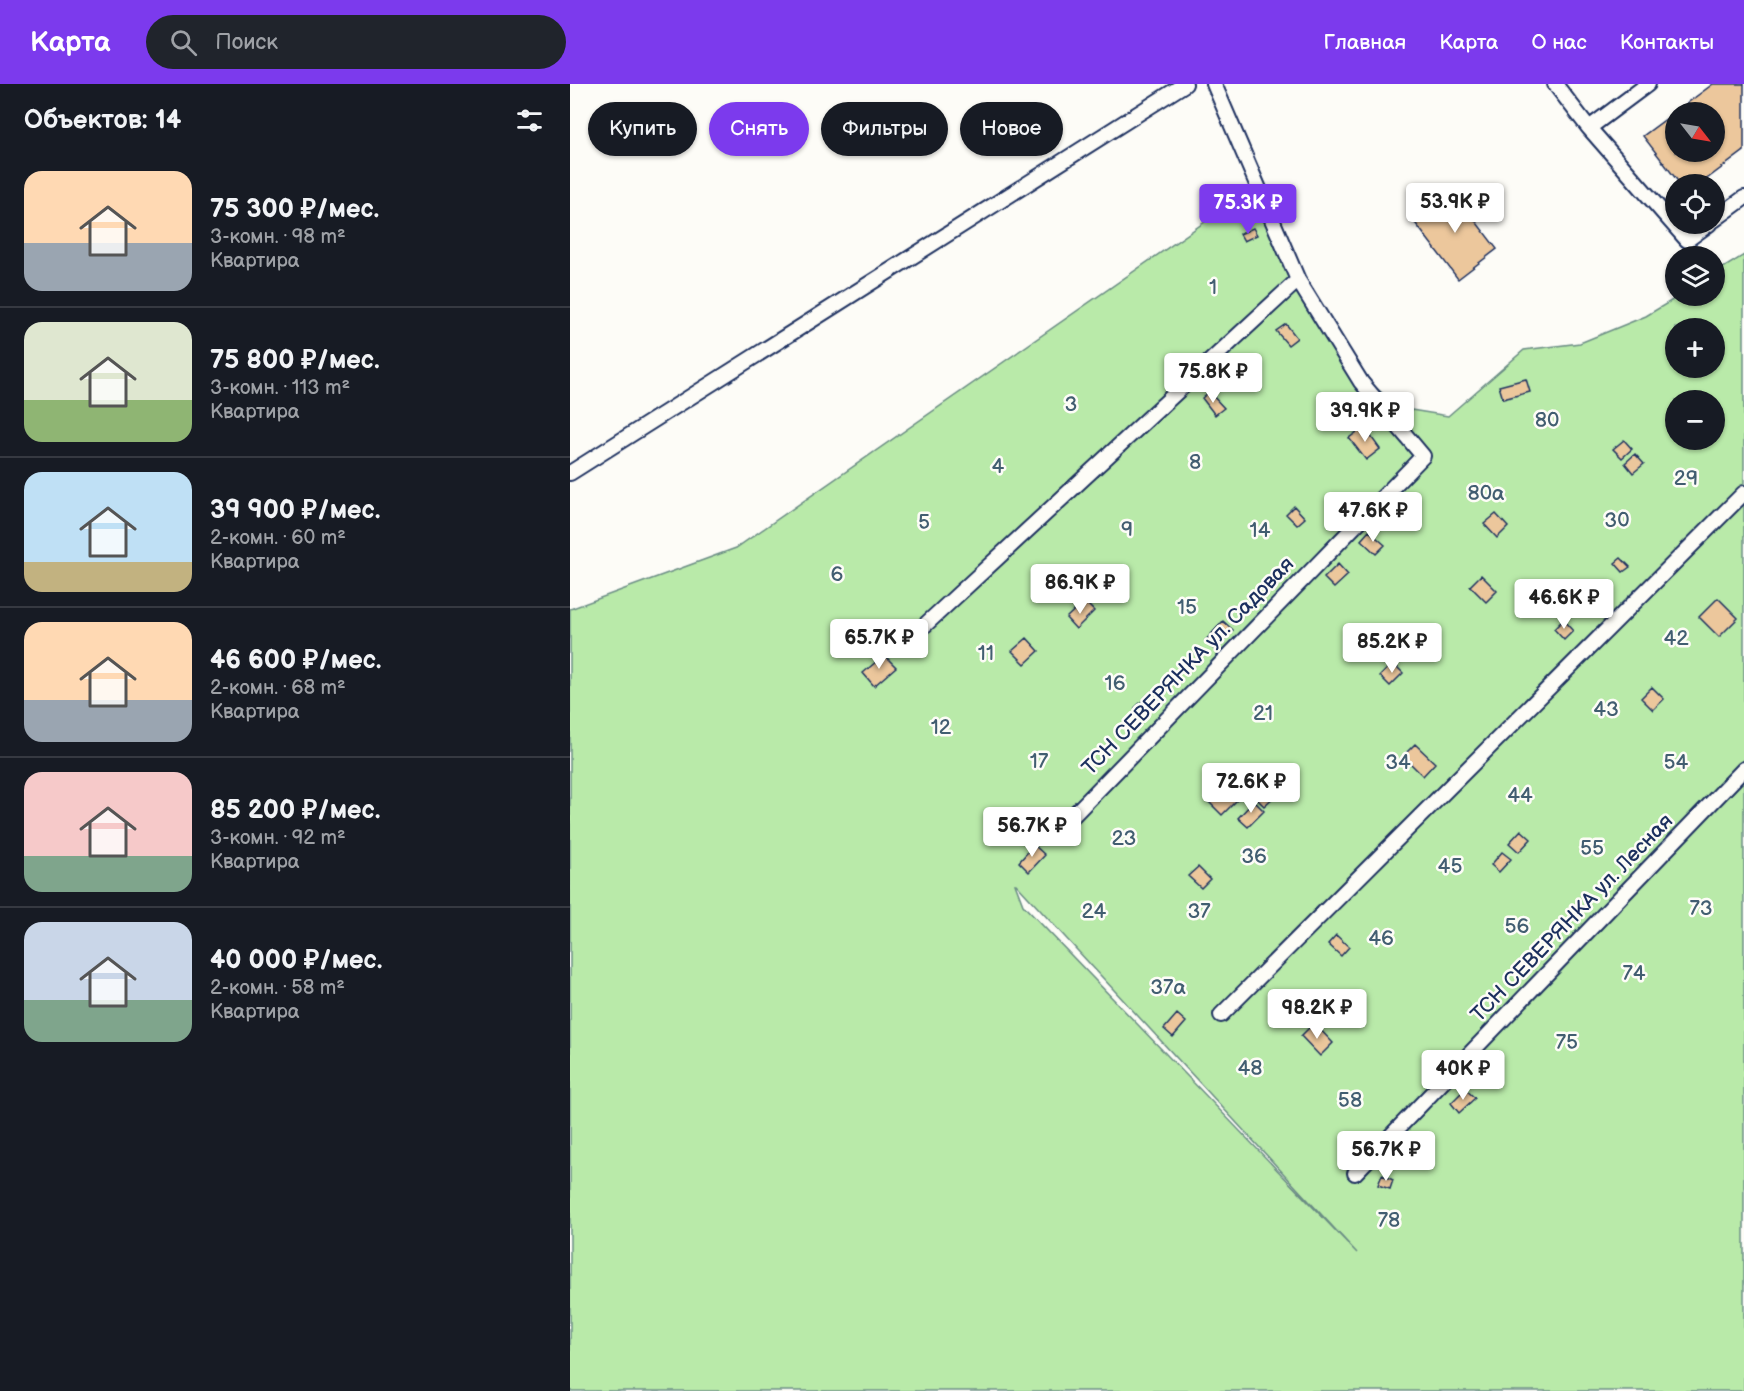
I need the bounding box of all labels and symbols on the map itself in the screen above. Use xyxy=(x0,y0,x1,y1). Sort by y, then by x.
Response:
north arrow xyxy=(1665,102,1725,162)
pin: 53.9K ₽ xyxy=(1400,183,1510,234)
pin: 75.3K ₽ xyxy=(1193,184,1303,235)
park label: 1 xyxy=(1209,275,1217,300)
pin: 75.8K ₽ xyxy=(1158,353,1268,404)
park label: 3 xyxy=(1065,392,1077,417)
pin: 39.9K ₽ xyxy=(1310,392,1420,443)
park label: 80 xyxy=(1535,408,1559,433)
park label: 8 xyxy=(1189,450,1201,475)
park label: 4 xyxy=(992,454,1005,479)
park label: 29 xyxy=(1674,466,1698,491)
park label: 80а xyxy=(1467,481,1505,506)
pin: 47.6K ₽ xyxy=(1318,492,1428,543)
park label: 30 xyxy=(1604,508,1630,533)
park label: 5 xyxy=(918,510,930,535)
park label: 9 xyxy=(1121,517,1133,542)
park label: 14 xyxy=(1250,518,1271,543)
street label: ТСН СЕВЕРЯНКА ул. Садовая xyxy=(1077,552,1299,780)
park label: 6 xyxy=(831,562,844,587)
pin: 86.9K ₽ xyxy=(1025,564,1135,615)
pin: 46.6K ₽ xyxy=(1509,579,1619,630)
park label: 15 xyxy=(1177,595,1197,620)
pin: 65.7K ₽ xyxy=(824,619,934,670)
pin: 85.2K ₽ xyxy=(1337,623,1447,674)
park label: 42 xyxy=(1663,626,1689,651)
park label: 11 xyxy=(978,641,994,666)
park label: 16 xyxy=(1105,671,1126,696)
park label: 43 xyxy=(1593,697,1619,722)
park label: 21 xyxy=(1253,701,1273,726)
park label: 12 xyxy=(931,715,952,740)
park label: 17 xyxy=(1030,749,1049,774)
park label: 34 xyxy=(1385,750,1411,775)
park label: 54 xyxy=(1664,750,1689,775)
pin: 72.6K ₽ xyxy=(1196,763,1306,814)
park label: 44 xyxy=(1507,783,1533,808)
pin: 56.7K ₽ xyxy=(977,807,1087,858)
street label: ТСН СЕВЕРЯНКА ул. Лесная xyxy=(1466,809,1678,1027)
park label: 23 xyxy=(1112,826,1136,851)
park label: 55 xyxy=(1580,836,1604,861)
park label: 36 xyxy=(1241,844,1267,869)
park label: 45 xyxy=(1438,854,1462,879)
park label: 73 xyxy=(1689,896,1713,921)
park label: 24 xyxy=(1082,899,1107,924)
park label: 37 xyxy=(1187,899,1211,924)
park label: 56 xyxy=(1505,914,1530,939)
park label: 46 xyxy=(1368,926,1394,951)
park label: 74 xyxy=(1622,961,1646,986)
park label: 37а xyxy=(1150,975,1186,1000)
pin: 98.2K ₽ xyxy=(1262,989,1372,1040)
park label: 75 xyxy=(1556,1030,1578,1055)
pin: 40K ₽ xyxy=(1421,1050,1505,1101)
park label: 48 xyxy=(1237,1056,1263,1081)
park label: 58 xyxy=(1338,1088,1362,1113)
pin: 56.7K ₽ xyxy=(1331,1131,1441,1182)
park label: 78 xyxy=(1378,1208,1400,1233)

